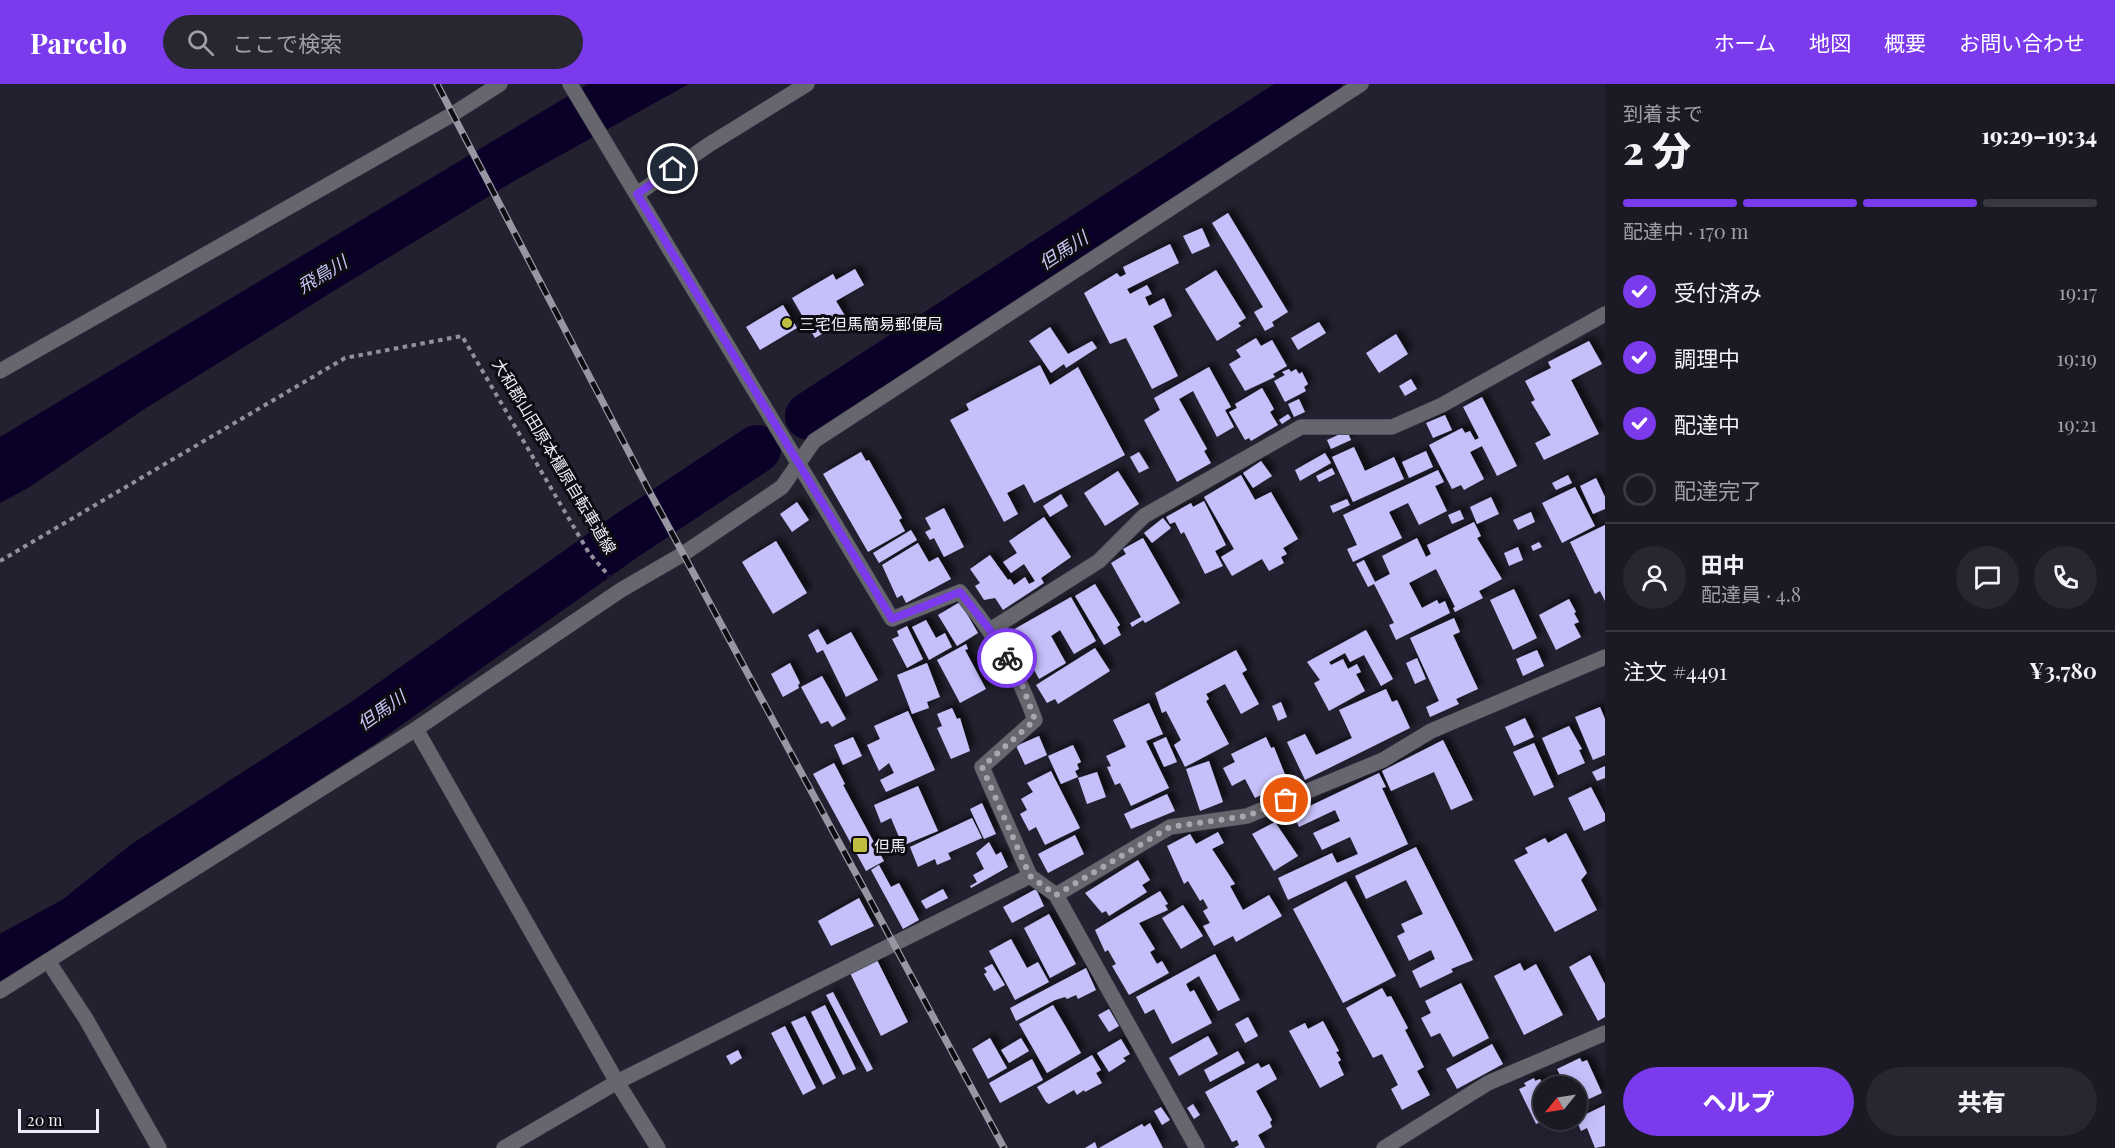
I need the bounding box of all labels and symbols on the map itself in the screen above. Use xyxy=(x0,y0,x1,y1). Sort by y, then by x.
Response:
pin xyxy=(647,143,698,194)
water label: 但馬川 xyxy=(1034,224,1094,275)
water label: 飛鳥川 xyxy=(293,249,353,298)
place label: 三宅但馬簡易郵便局 xyxy=(799,313,943,334)
marker: 三宅但馬簡易郵便局 xyxy=(780,316,794,330)
street label: 大和郡山田原本橿原自転車道線 xyxy=(488,355,622,557)
courier xyxy=(977,628,1037,688)
water label: 但馬川 xyxy=(352,684,412,735)
pin xyxy=(1260,774,1311,825)
place label: 但馬 xyxy=(874,835,906,856)
marker: 但馬 xyxy=(851,836,869,854)
north arrow xyxy=(1533,1076,1587,1130)
scale bar xyxy=(18,1106,99,1134)

